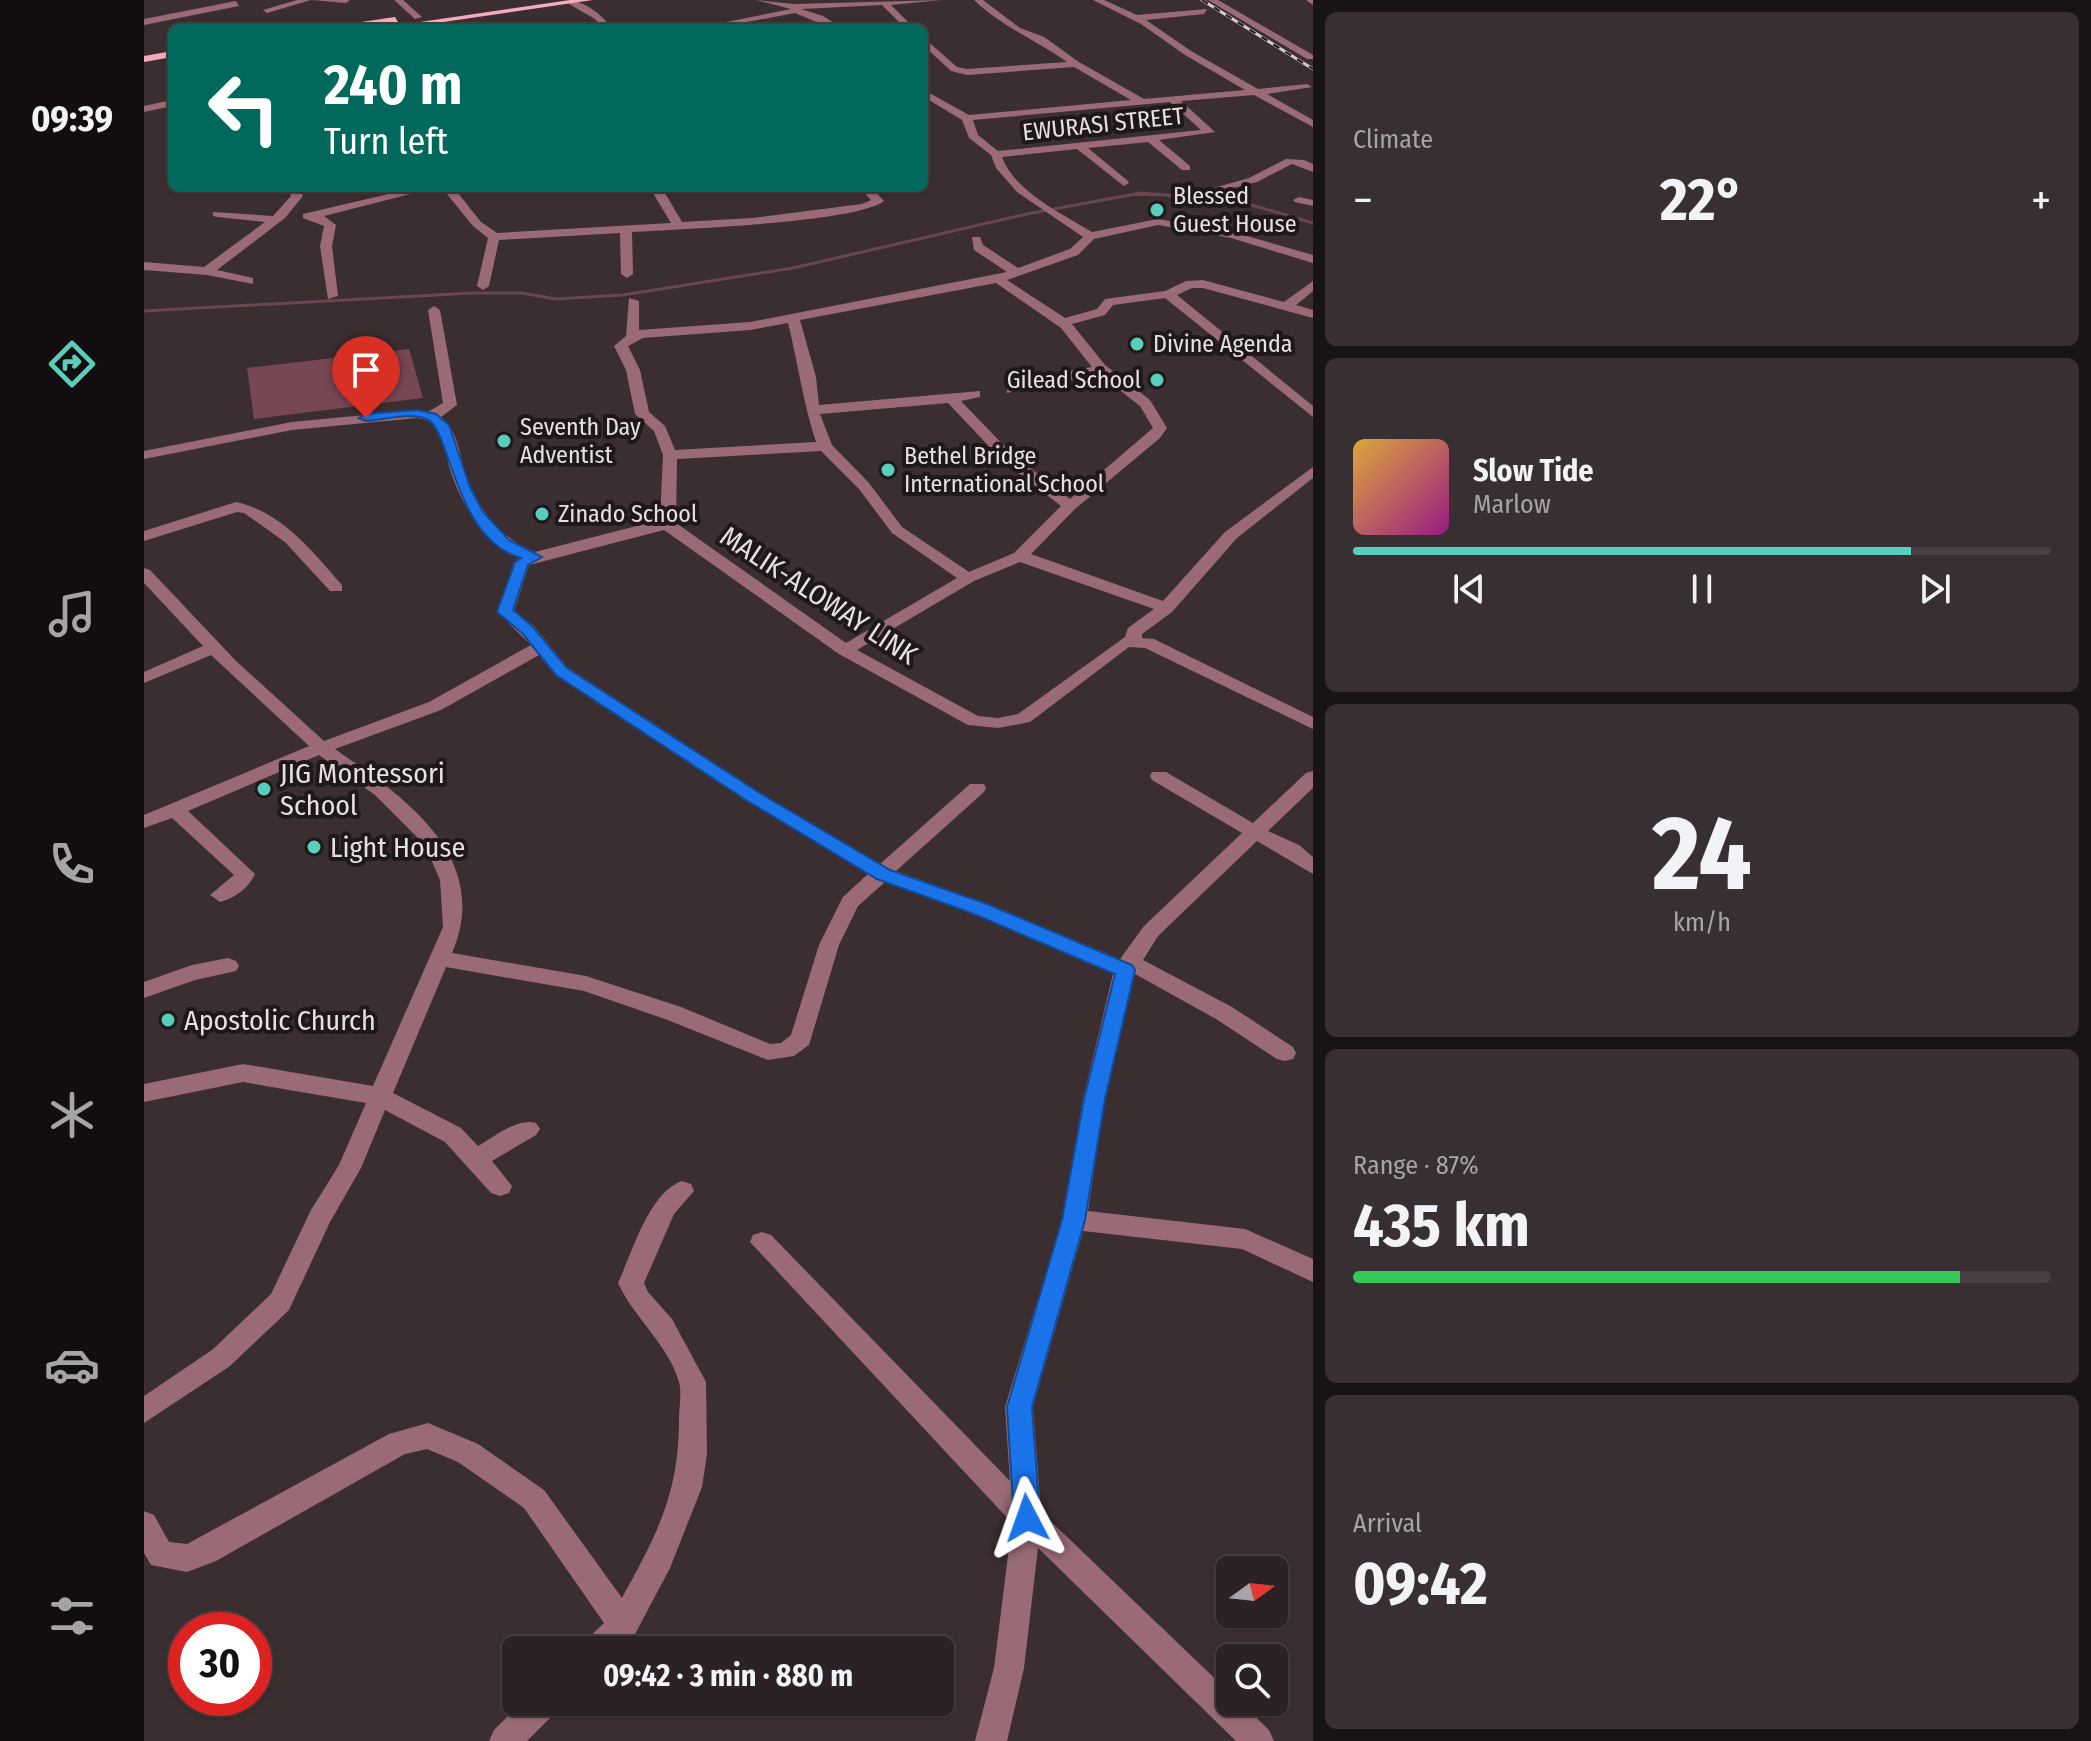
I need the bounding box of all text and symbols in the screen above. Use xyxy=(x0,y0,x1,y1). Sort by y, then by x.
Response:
text: 240 m xyxy=(324,52,463,119)
icon: left xyxy=(192,56,296,160)
text: 09:39 xyxy=(31,97,113,141)
street label: EWURASI STREET xyxy=(1021,102,1185,146)
text: Turn left xyxy=(324,120,448,164)
text: Climate xyxy=(1353,124,1433,155)
text: 22° xyxy=(1660,164,1744,236)
text: − xyxy=(1353,174,1373,227)
text: + xyxy=(2031,174,2051,227)
place label: Blessed Guest House xyxy=(1173,182,1297,238)
marker: Blessed Guest House xyxy=(1148,201,1166,219)
place label: Divine Agenda xyxy=(1153,330,1293,358)
marker: Divine Agenda xyxy=(1128,335,1146,353)
icon: directions xyxy=(44,336,100,392)
pin xyxy=(332,336,400,418)
icon: arrive xyxy=(344,348,388,392)
place label: Gilead School xyxy=(1007,366,1141,394)
marker: Gilead School xyxy=(1148,371,1166,389)
place label: Seventh Day Adventist xyxy=(520,413,641,469)
marker: Seventh Day Adventist xyxy=(495,432,513,450)
place label: Bethel Bridge International School xyxy=(904,442,1104,498)
text: Slow Tide xyxy=(1473,453,1594,489)
marker: Bethel Bridge International School xyxy=(879,461,897,479)
text: Marlow xyxy=(1473,489,1551,520)
place label: Zinado School xyxy=(558,500,697,528)
marker: Zinado School xyxy=(533,505,551,523)
street label: MALIK-ALOWAY LINK xyxy=(714,519,924,671)
icon: previous xyxy=(1447,567,1491,611)
icon: pause xyxy=(1680,567,1724,611)
icon: next xyxy=(1913,567,1957,611)
icon: music xyxy=(44,586,100,642)
place label: JIG Montessori School xyxy=(280,757,445,822)
marker: JIG Montessori School xyxy=(255,780,273,798)
text: 24 xyxy=(1652,792,1752,917)
place label: Light House xyxy=(330,831,465,864)
icon: phone xyxy=(44,836,100,892)
marker: Light House xyxy=(305,838,323,856)
text: km/h xyxy=(1673,907,1731,938)
place label: Apostolic Church xyxy=(184,1004,376,1037)
marker: Apostolic Church xyxy=(159,1011,177,1029)
icon: climate xyxy=(44,1087,100,1143)
text: Range · 87% xyxy=(1353,1150,1479,1181)
text: 435 km xyxy=(1353,1190,1530,1262)
icon: car xyxy=(44,1337,100,1393)
position arrow xyxy=(985,1476,1069,1560)
text: Arrival xyxy=(1353,1508,1422,1539)
text: 09:42 xyxy=(1353,1548,1488,1620)
north arrow xyxy=(1216,1556,1288,1628)
map controls xyxy=(1216,1556,1288,1716)
icon: filters xyxy=(44,1588,100,1644)
speed limit sign: 30 xyxy=(168,1612,272,1716)
button: search xyxy=(1216,1644,1288,1716)
text: 09:42 · 3 min · 880 m xyxy=(603,1658,853,1694)

